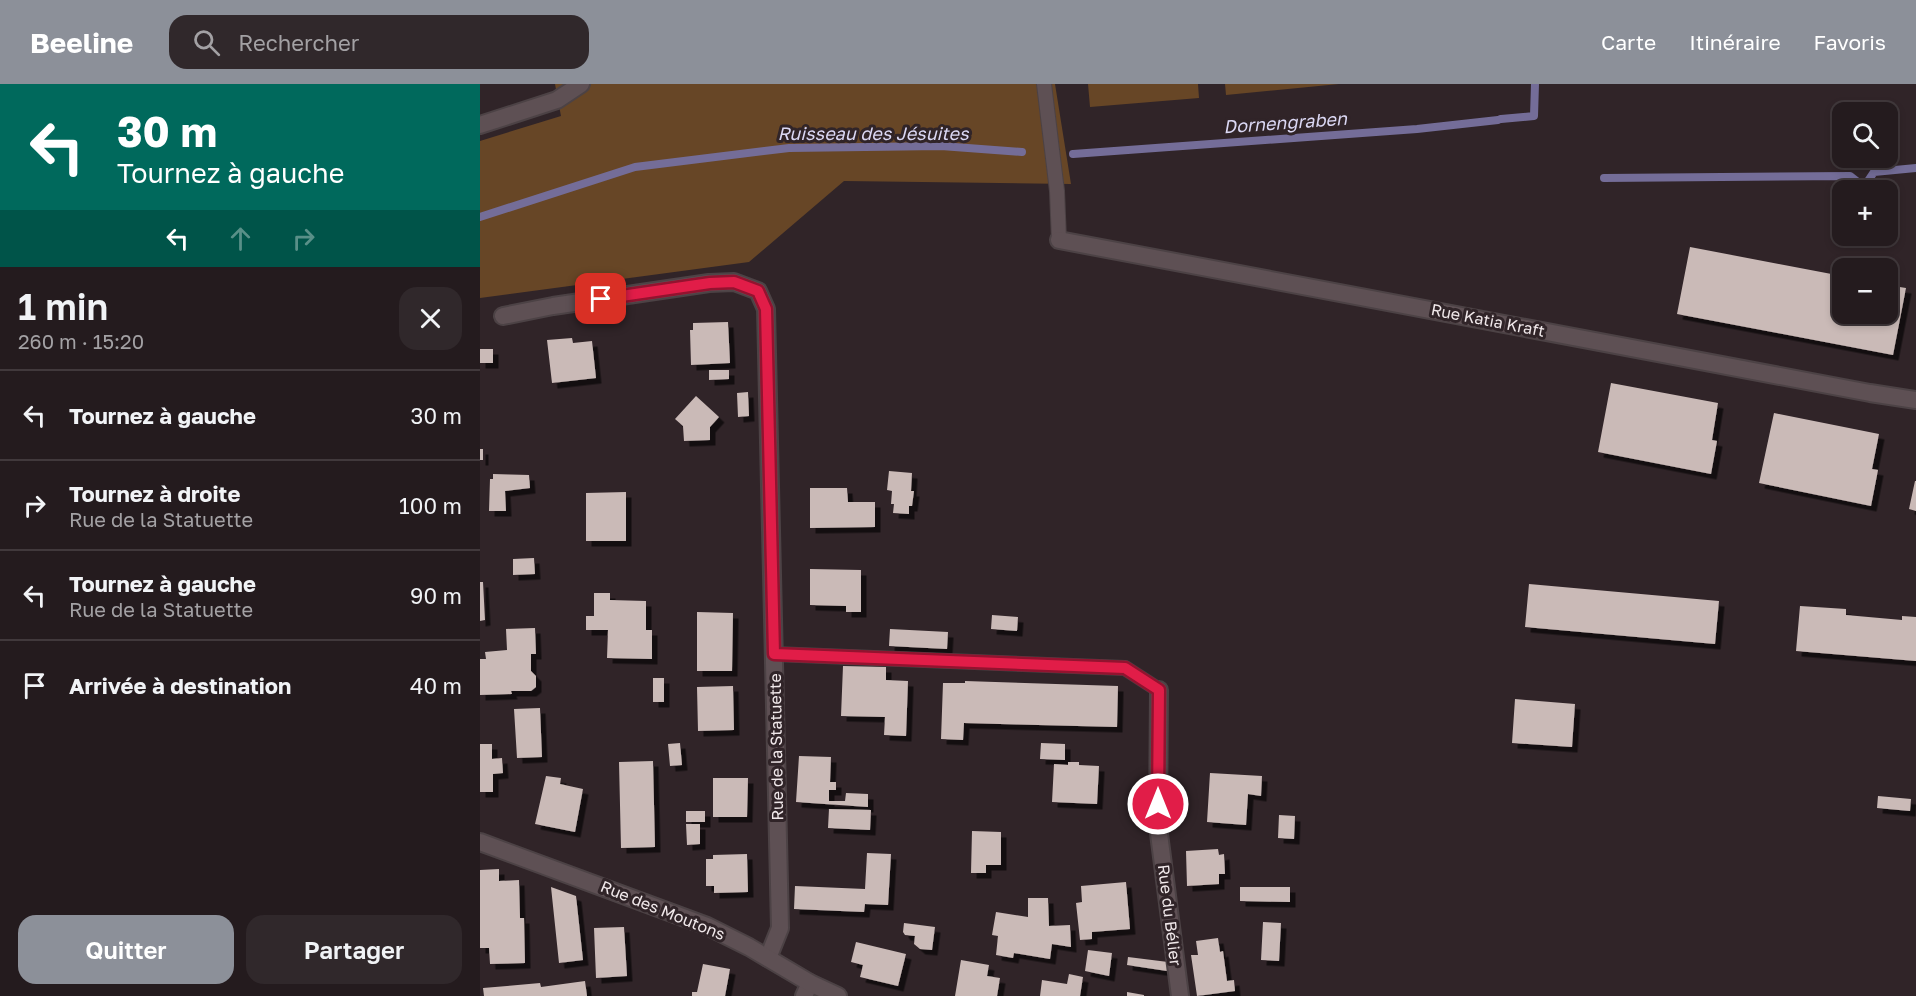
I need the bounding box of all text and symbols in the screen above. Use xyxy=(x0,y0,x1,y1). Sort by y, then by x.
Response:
search box xyxy=(169,15,589,69)
text: Beeline xyxy=(30,26,133,59)
icon: search xyxy=(190,26,223,59)
text: Rechercher xyxy=(238,29,359,56)
text: Carte xyxy=(1601,29,1656,55)
text: Itinéraire xyxy=(1689,29,1781,55)
text: Favoris xyxy=(1814,29,1886,55)
map controls xyxy=(1832,102,1898,324)
button: search xyxy=(1832,102,1898,168)
text: 30 m xyxy=(117,106,217,156)
water label: Dornengraben xyxy=(1223,107,1348,137)
icon: left xyxy=(18,108,96,186)
water label: Ruisseau des Jésuites xyxy=(777,122,970,144)
text: Tournez à gauche xyxy=(117,157,344,189)
button: + xyxy=(1832,180,1898,246)
icon: left xyxy=(161,222,194,255)
icon: ahead xyxy=(224,222,257,255)
icon: right xyxy=(287,222,320,255)
button: − xyxy=(1832,258,1898,324)
pin xyxy=(575,273,626,324)
icon: arrive xyxy=(584,282,617,315)
text: 1 min xyxy=(18,285,108,328)
button: close xyxy=(399,287,462,350)
street label: Rue Katia Kraft xyxy=(1429,299,1547,341)
text: 260 m · 15:20 xyxy=(18,329,144,353)
icon: left xyxy=(18,399,51,432)
text: Tournez à gauche xyxy=(69,402,256,429)
text: 30 m xyxy=(411,402,462,429)
text: Tournez à droite xyxy=(69,480,240,507)
icon: right xyxy=(18,489,51,522)
text: 100 m xyxy=(399,492,462,519)
text: Rue de la Statuette xyxy=(69,507,253,531)
text: Tournez à gauche xyxy=(69,570,256,597)
icon: left xyxy=(18,579,51,612)
text: 90 m xyxy=(410,582,462,609)
text: Rue de la Statuette xyxy=(69,597,253,621)
icon: arrive xyxy=(18,669,51,702)
text: Arrivée à destination xyxy=(69,672,291,699)
text: 40 m xyxy=(410,672,462,699)
street label: Rue de la Statuette xyxy=(765,673,787,821)
position arrow xyxy=(1126,772,1190,836)
street label: Rue du Bélier xyxy=(1154,863,1186,967)
street label: Rue des Moutons xyxy=(598,876,728,944)
button: Quitter xyxy=(18,915,234,984)
button: Partager xyxy=(246,915,462,984)

